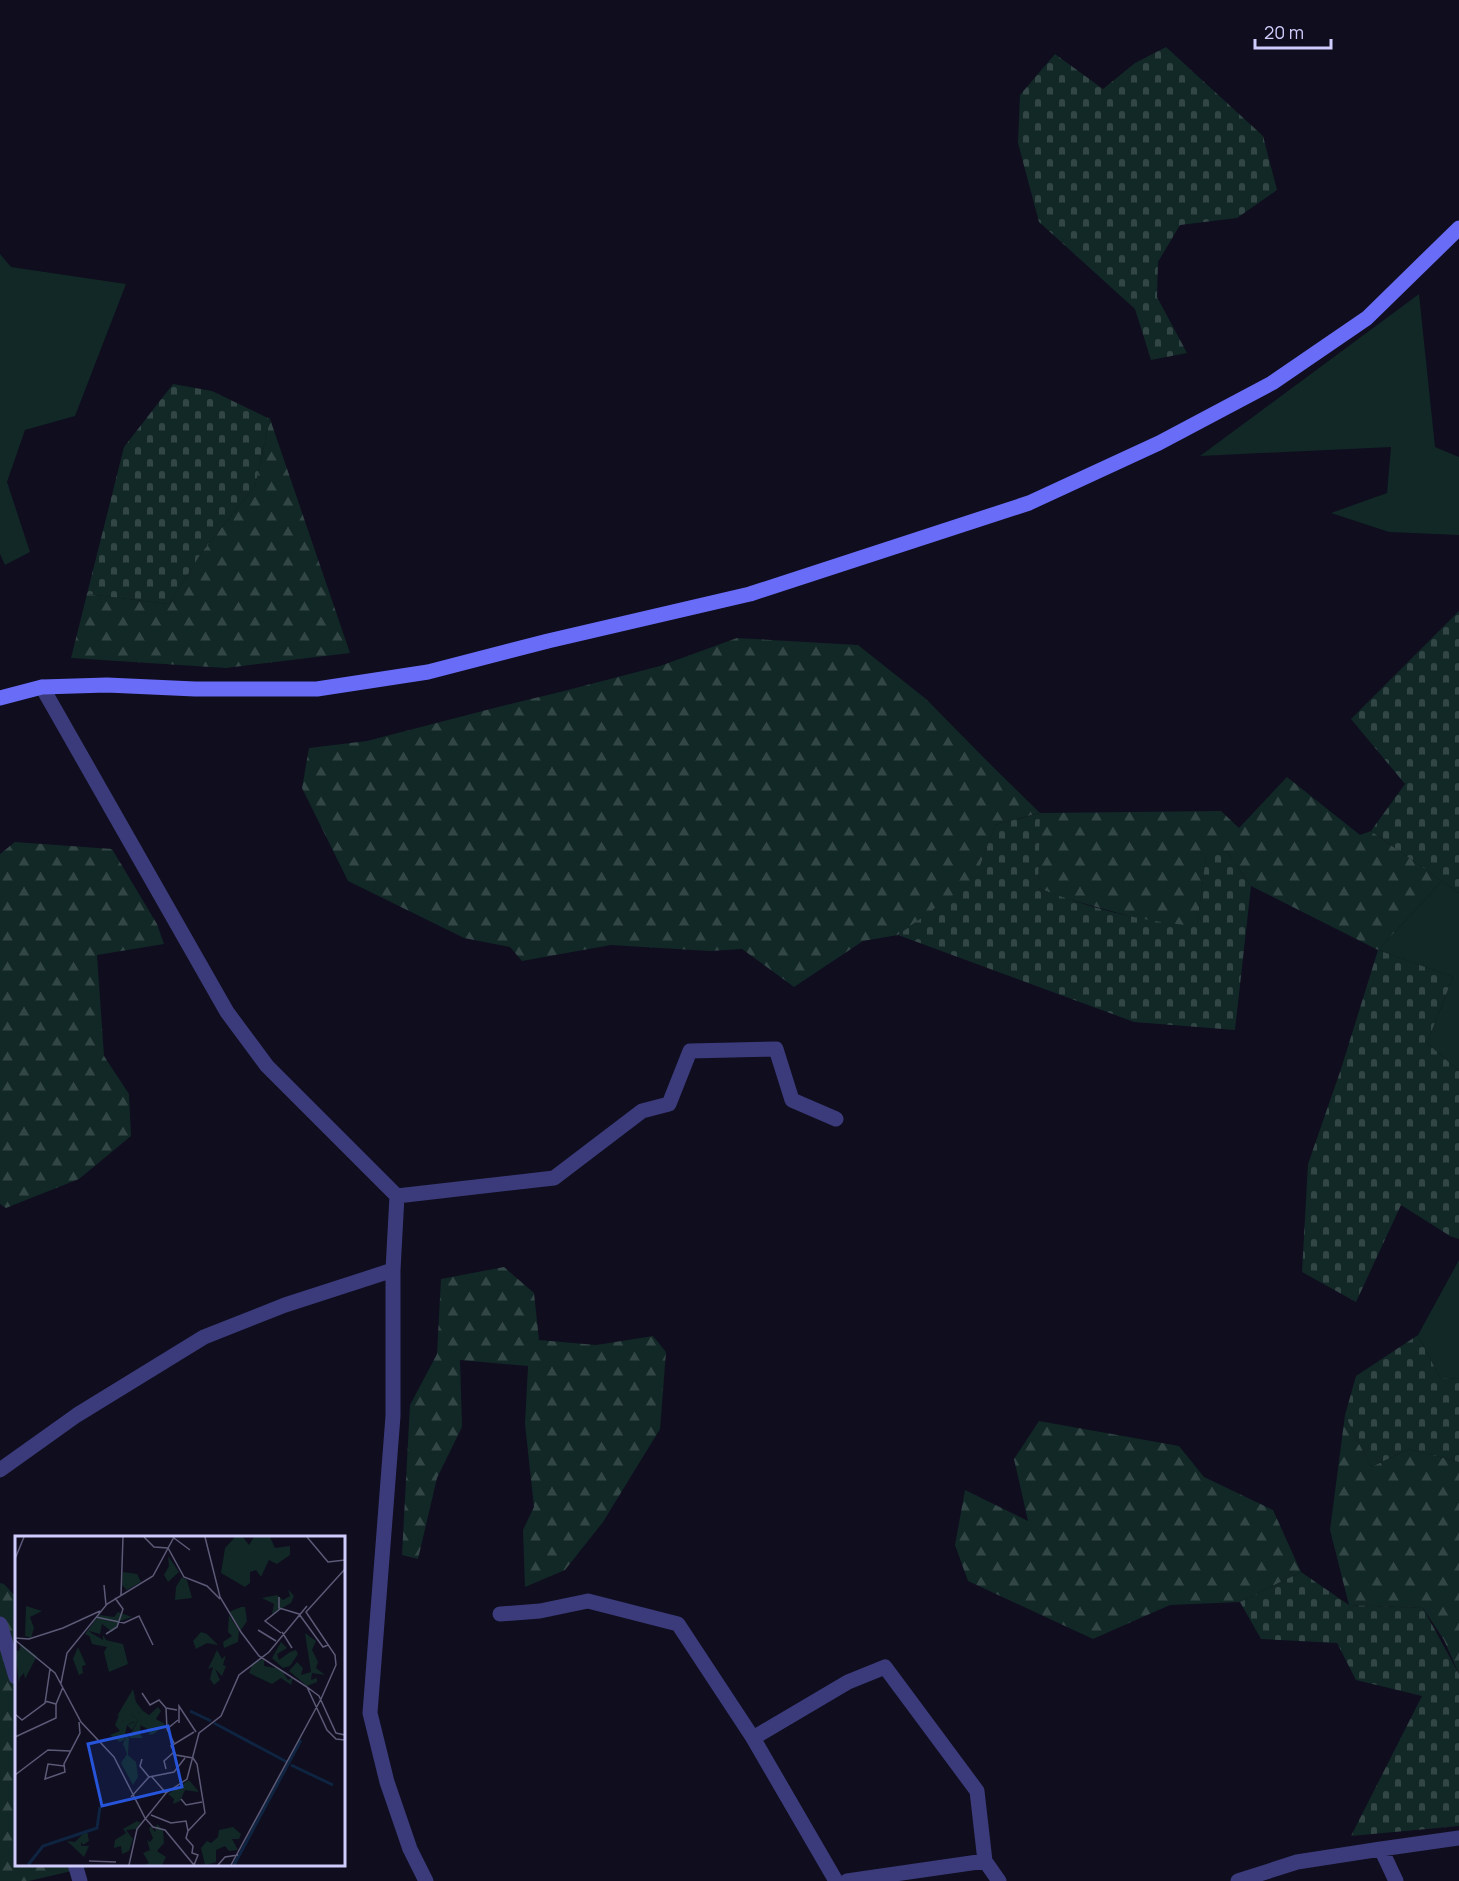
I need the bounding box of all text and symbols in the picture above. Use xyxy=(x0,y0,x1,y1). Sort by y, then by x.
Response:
scale bar xyxy=(1255,12,1332,50)
text: 20 m xyxy=(1264,20,1304,44)
inset map xyxy=(15,1536,345,1866)

